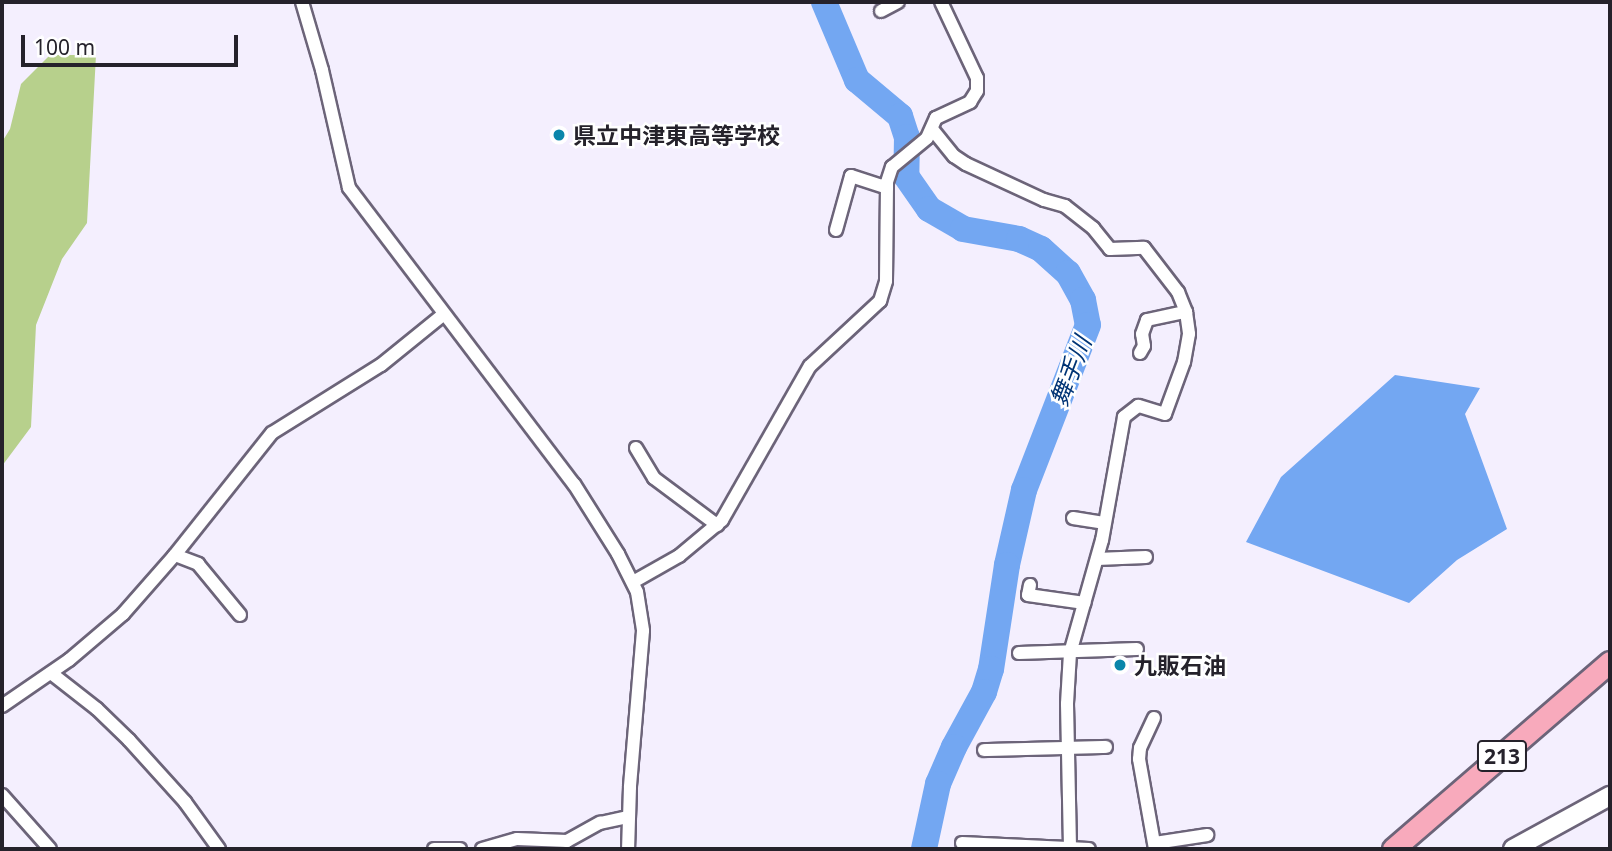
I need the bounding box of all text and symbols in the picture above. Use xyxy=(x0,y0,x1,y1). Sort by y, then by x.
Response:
scale bar xyxy=(24,21,242,65)
text: 100 m xyxy=(34,33,95,61)
place label: 県立中津東高等学校 xyxy=(573,121,780,149)
marker: 県立中津東高等学校 xyxy=(551,127,567,143)
water label: 舞手川 xyxy=(1044,332,1096,410)
place label: 九販石油 xyxy=(1134,651,1226,679)
marker: 九販石油 xyxy=(1112,657,1128,673)
road number: 213 xyxy=(1476,738,1528,774)

